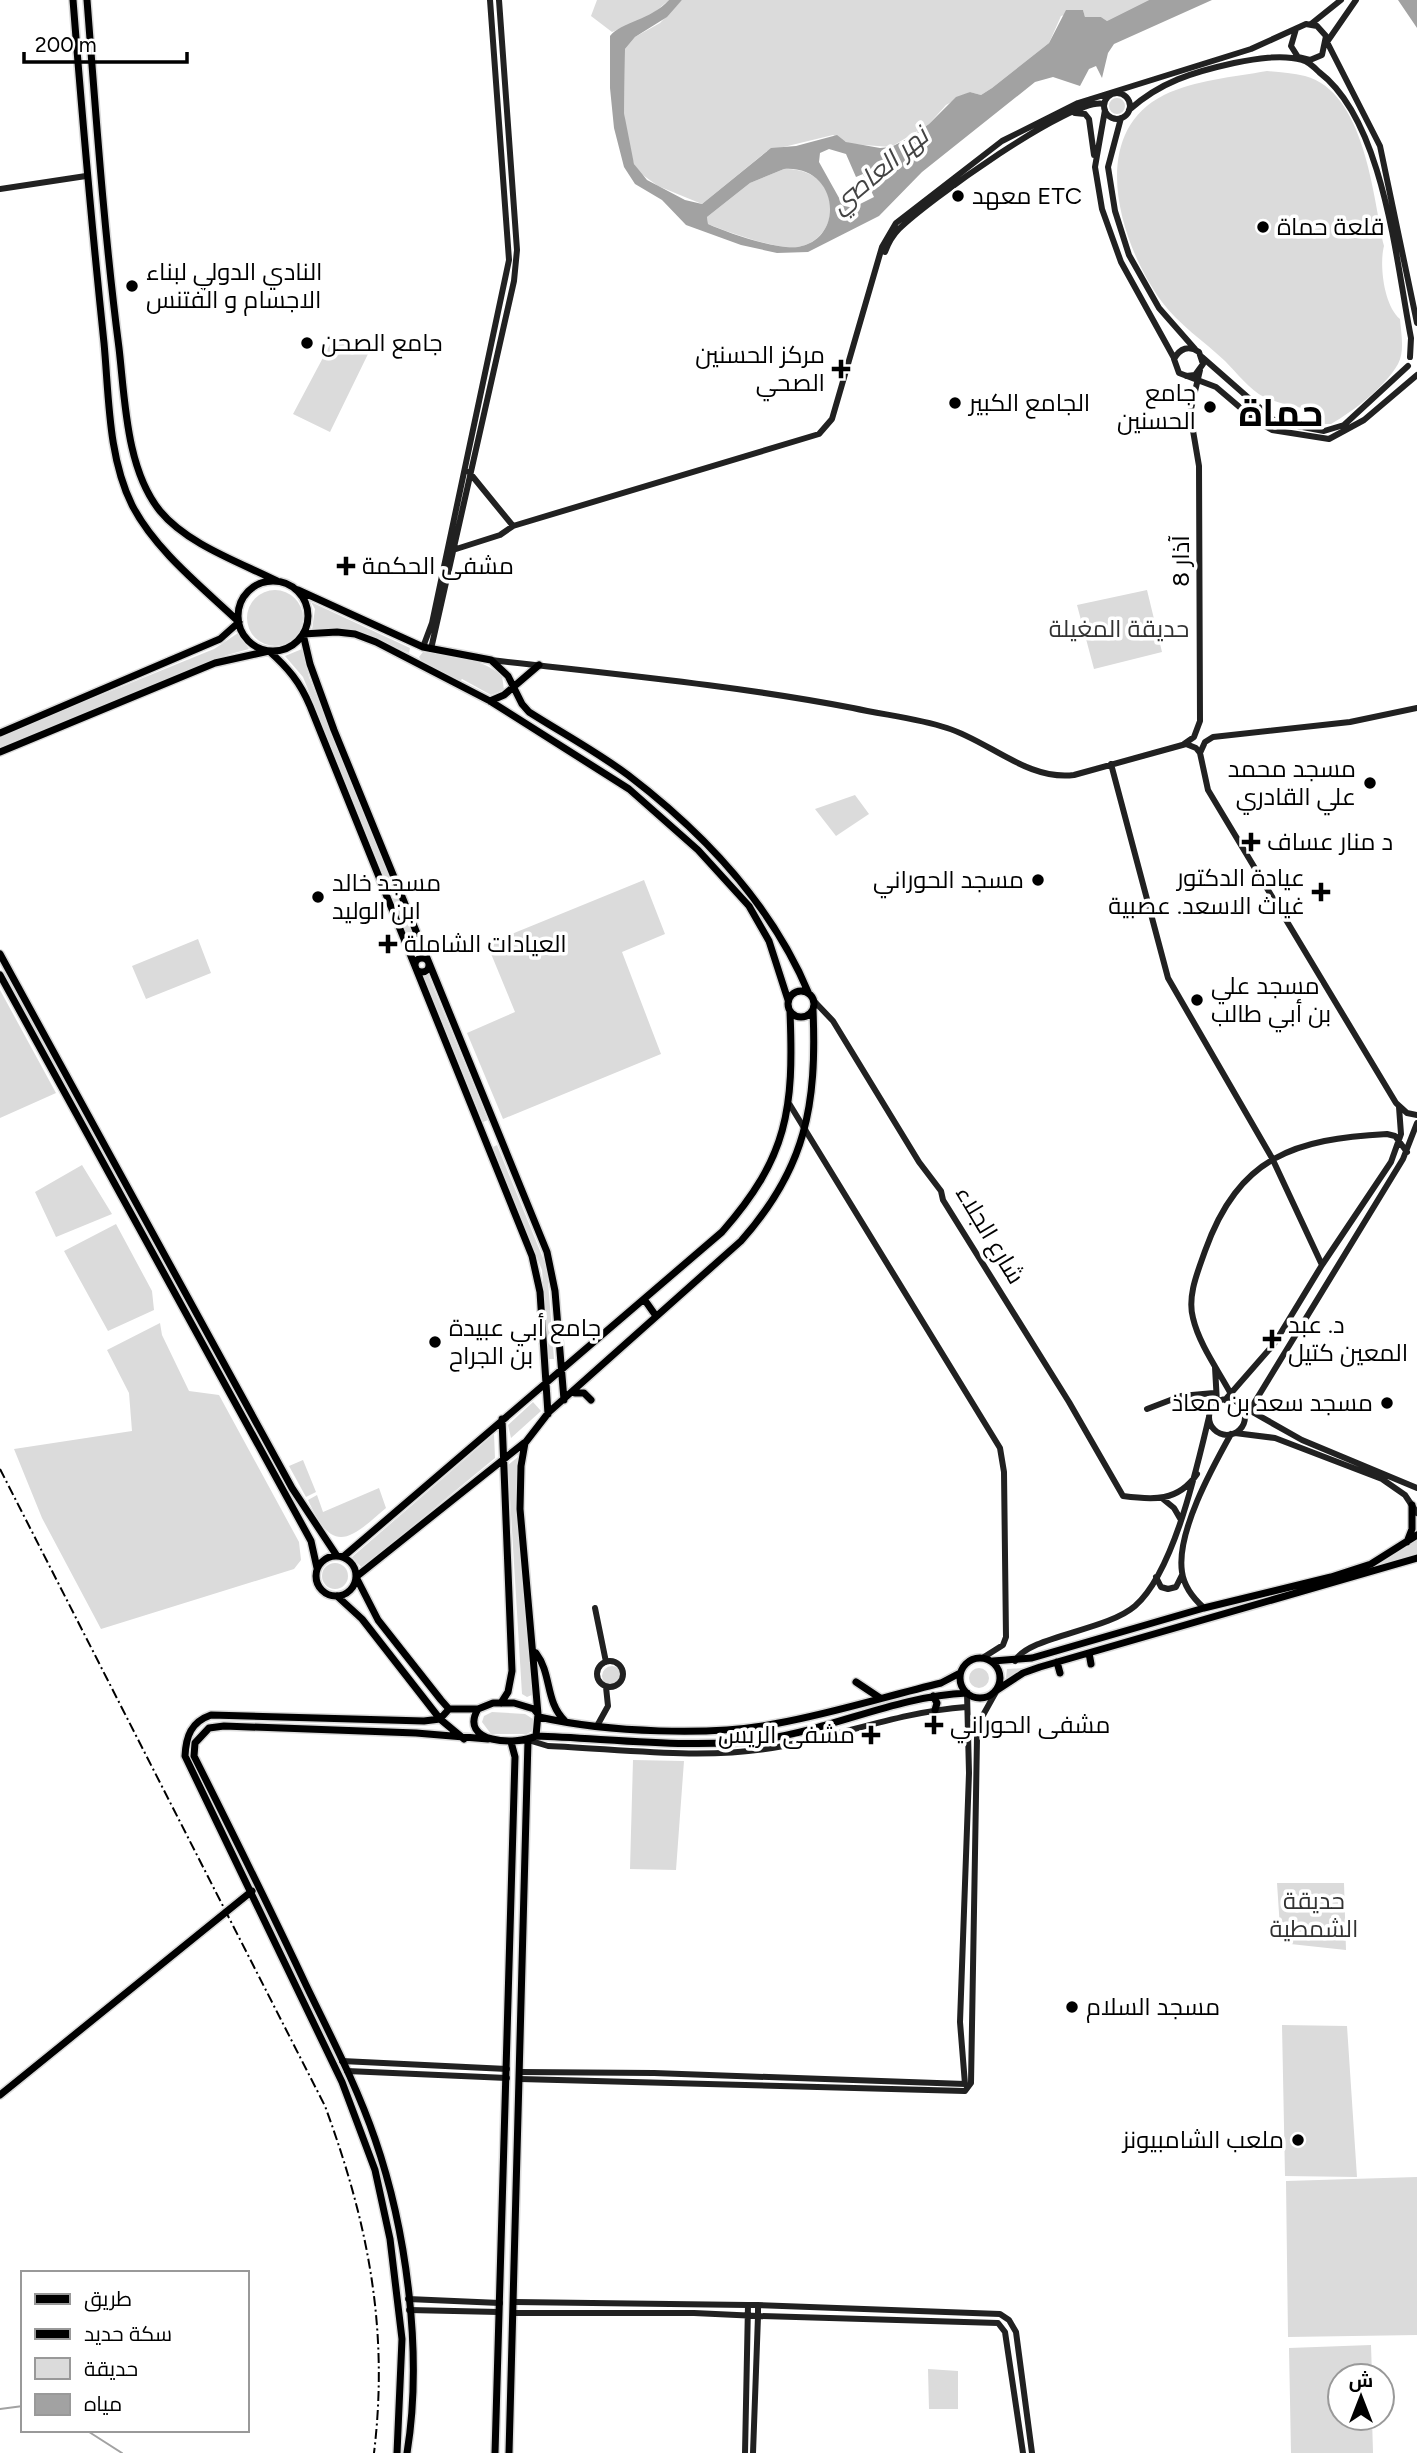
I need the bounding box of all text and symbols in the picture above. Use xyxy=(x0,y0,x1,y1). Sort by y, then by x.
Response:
scale bar xyxy=(24,21,187,65)
text: 200 m xyxy=(35,32,97,57)
water label: نهر العاصي xyxy=(824,118,939,223)
place label: معهد ETC xyxy=(972,181,1082,210)
marker: معهد ETC xyxy=(950,188,966,204)
place label: قلعة حماة xyxy=(1277,212,1385,241)
marker: قلعة حماة xyxy=(1255,219,1271,235)
place label: النادي الدولي لبناء الاجسام و الفتنس xyxy=(146,257,322,316)
marker: النادي الدولي لبناء الاجسام و الفتنس xyxy=(124,278,140,294)
place label: جامع الصحن xyxy=(321,328,443,359)
marker: جامع الصحن xyxy=(299,335,315,351)
place label: مركز الحسنين الصحي xyxy=(695,340,825,402)
marker: مركز الحسنين الصحي xyxy=(831,359,851,379)
place label: جامع الحسنين xyxy=(1117,378,1196,435)
place label: الجامع الكبير xyxy=(967,388,1090,419)
district label: حماة xyxy=(1238,390,1324,436)
marker: الجامع الكبير xyxy=(947,395,963,411)
marker: جامع الحسنين xyxy=(1202,399,1218,415)
street label: 8 آذار xyxy=(1166,535,1195,587)
place label: مشفى الحكمة xyxy=(362,551,514,580)
marker: مشفى الحكمة xyxy=(336,556,356,576)
park label: حديقة المغيلة xyxy=(1049,614,1189,643)
place label: مسجد محمد علي القادري xyxy=(1228,754,1356,816)
marker: مسجد محمد علي القادري xyxy=(1362,775,1378,791)
place label: د منار عساف xyxy=(1267,827,1393,856)
marker: د منار عساف xyxy=(1241,832,1261,852)
place label: عيادة الدكتور غياث الاسعد. عصبية xyxy=(1108,863,1305,920)
place label: مسجد الحوراني xyxy=(873,865,1024,899)
place label: مسجد خالد ابن الوليد xyxy=(332,868,441,925)
marker: مسجد الحوراني xyxy=(1030,872,1046,888)
marker: عيادة الدكتور غياث الاسعد. عصبية xyxy=(1311,882,1331,902)
marker: مسجد خالد ابن الوليد xyxy=(310,889,326,905)
place label: العيادات الشاملة xyxy=(404,929,567,958)
marker: العيادات الشاملة xyxy=(378,934,398,954)
place label: مسجد علي بن أبي طالب xyxy=(1211,971,1331,1033)
marker: مسجد علي بن أبي طالب xyxy=(1189,992,1205,1008)
street label: شارع الجلاء xyxy=(948,1181,1031,1290)
place label: د. عبد المعين كتيل xyxy=(1288,1310,1408,1367)
place label: جامع أبي عبيدة بن الجراح xyxy=(449,1312,601,1372)
marker: د. عبد المعين كتيل xyxy=(1262,1329,1282,1349)
marker: جامع أبي عبيدة بن الجراح xyxy=(427,1334,443,1350)
place label: مسجد سعد بن معاذ xyxy=(1171,1388,1373,1417)
marker: مسجد سعد بن معاذ xyxy=(1379,1395,1395,1411)
place label: مشفى الحوراني xyxy=(950,1710,1110,1744)
marker: مشفى الحوراني xyxy=(924,1715,944,1735)
place label: مشفى الريس xyxy=(718,1720,855,1749)
marker: مشفى الريس xyxy=(861,1725,881,1745)
park label: حديقة الشمطية xyxy=(1270,1886,1358,1943)
place label: مسجد السلام xyxy=(1086,1992,1220,2023)
marker: مسجد السلام xyxy=(1064,1999,1080,2015)
place label: ملعب الشامبيونز xyxy=(1121,2125,1284,2154)
marker: ملعب الشامبيونز xyxy=(1290,2132,1306,2148)
legend xyxy=(21,2271,248,2432)
text: طريق xyxy=(84,2286,132,2312)
text: سكة حديد xyxy=(84,2321,172,2346)
text: حديقة xyxy=(84,2356,138,2381)
north arrow xyxy=(1326,2362,1396,2432)
text: ش xyxy=(1349,2369,1373,2392)
text: مياه xyxy=(84,2391,122,2416)

